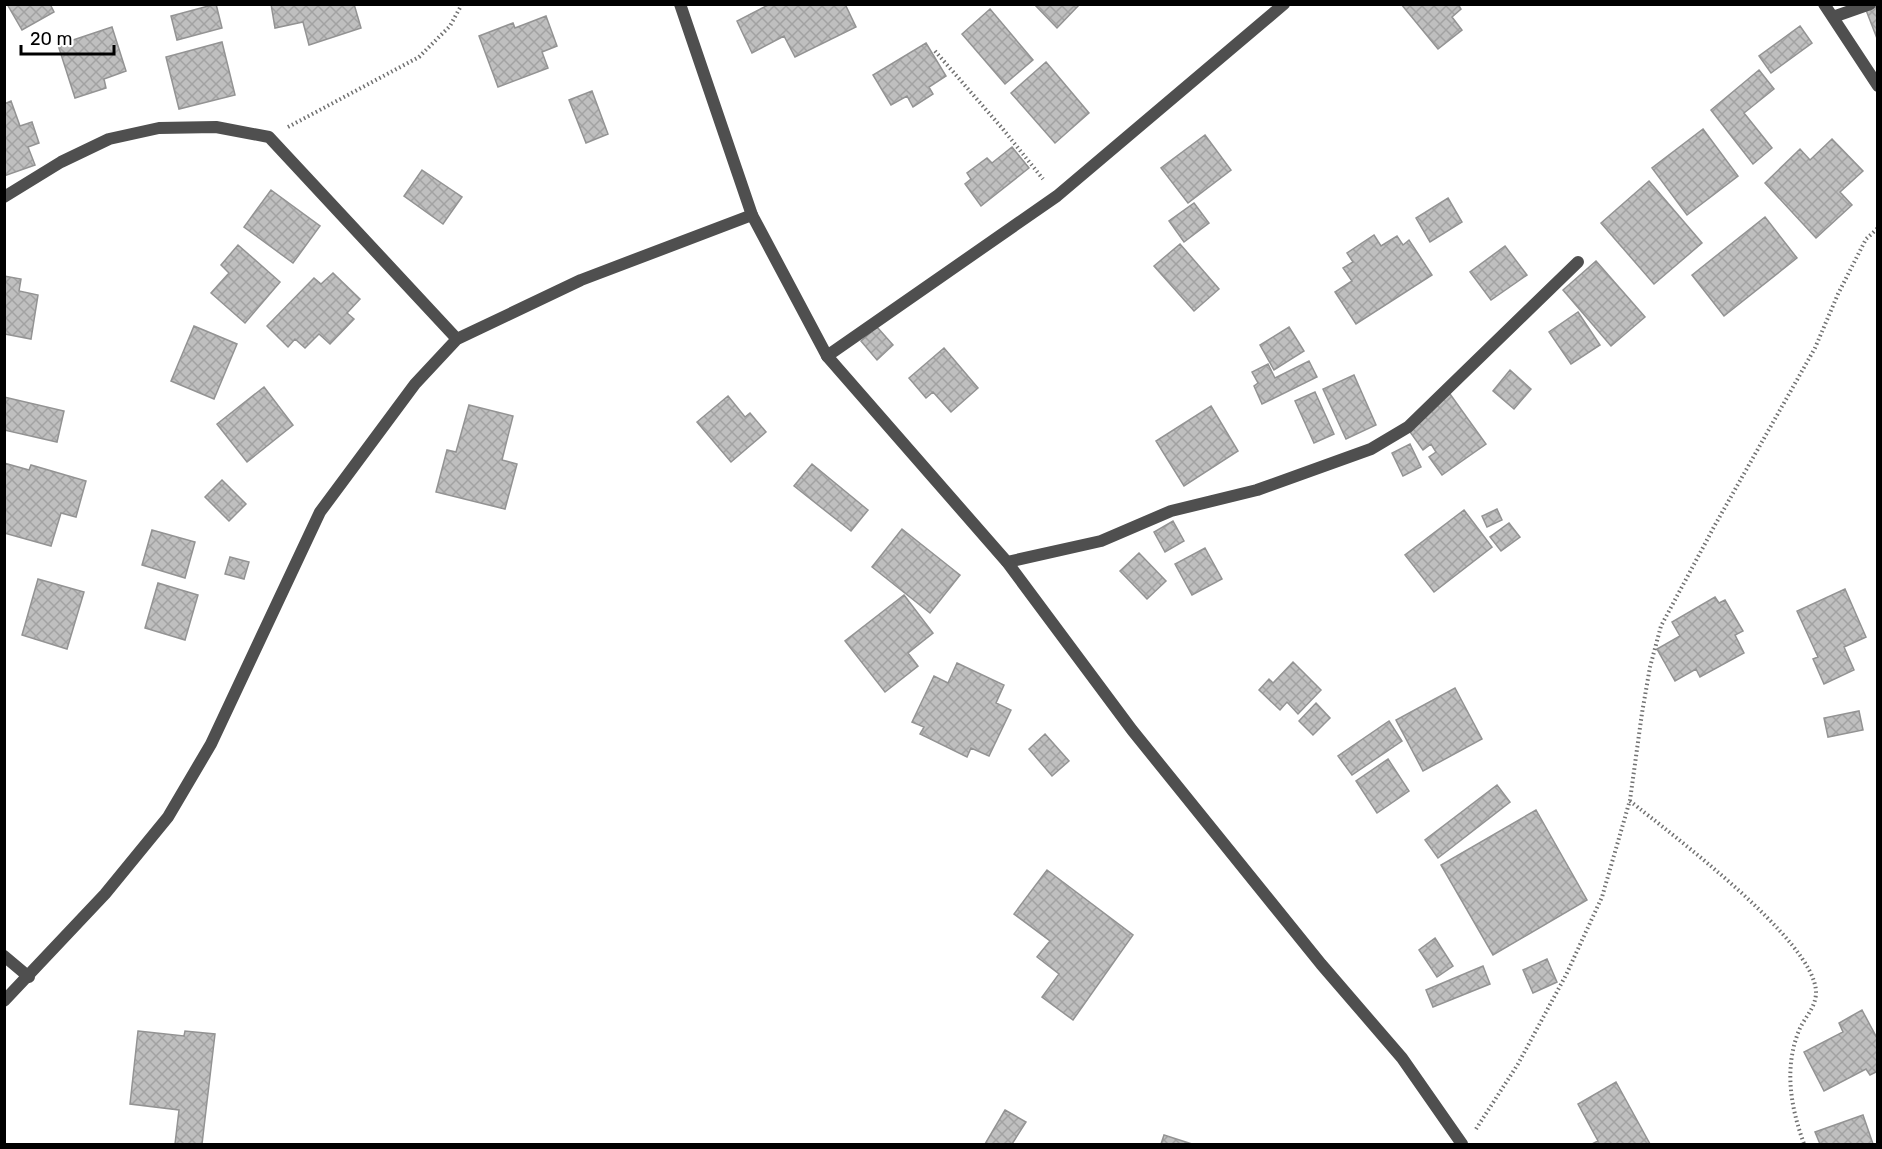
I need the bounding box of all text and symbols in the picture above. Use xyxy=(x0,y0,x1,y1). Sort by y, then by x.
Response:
scale bar xyxy=(21,18,114,56)
text: 20 m xyxy=(30,28,72,50)

